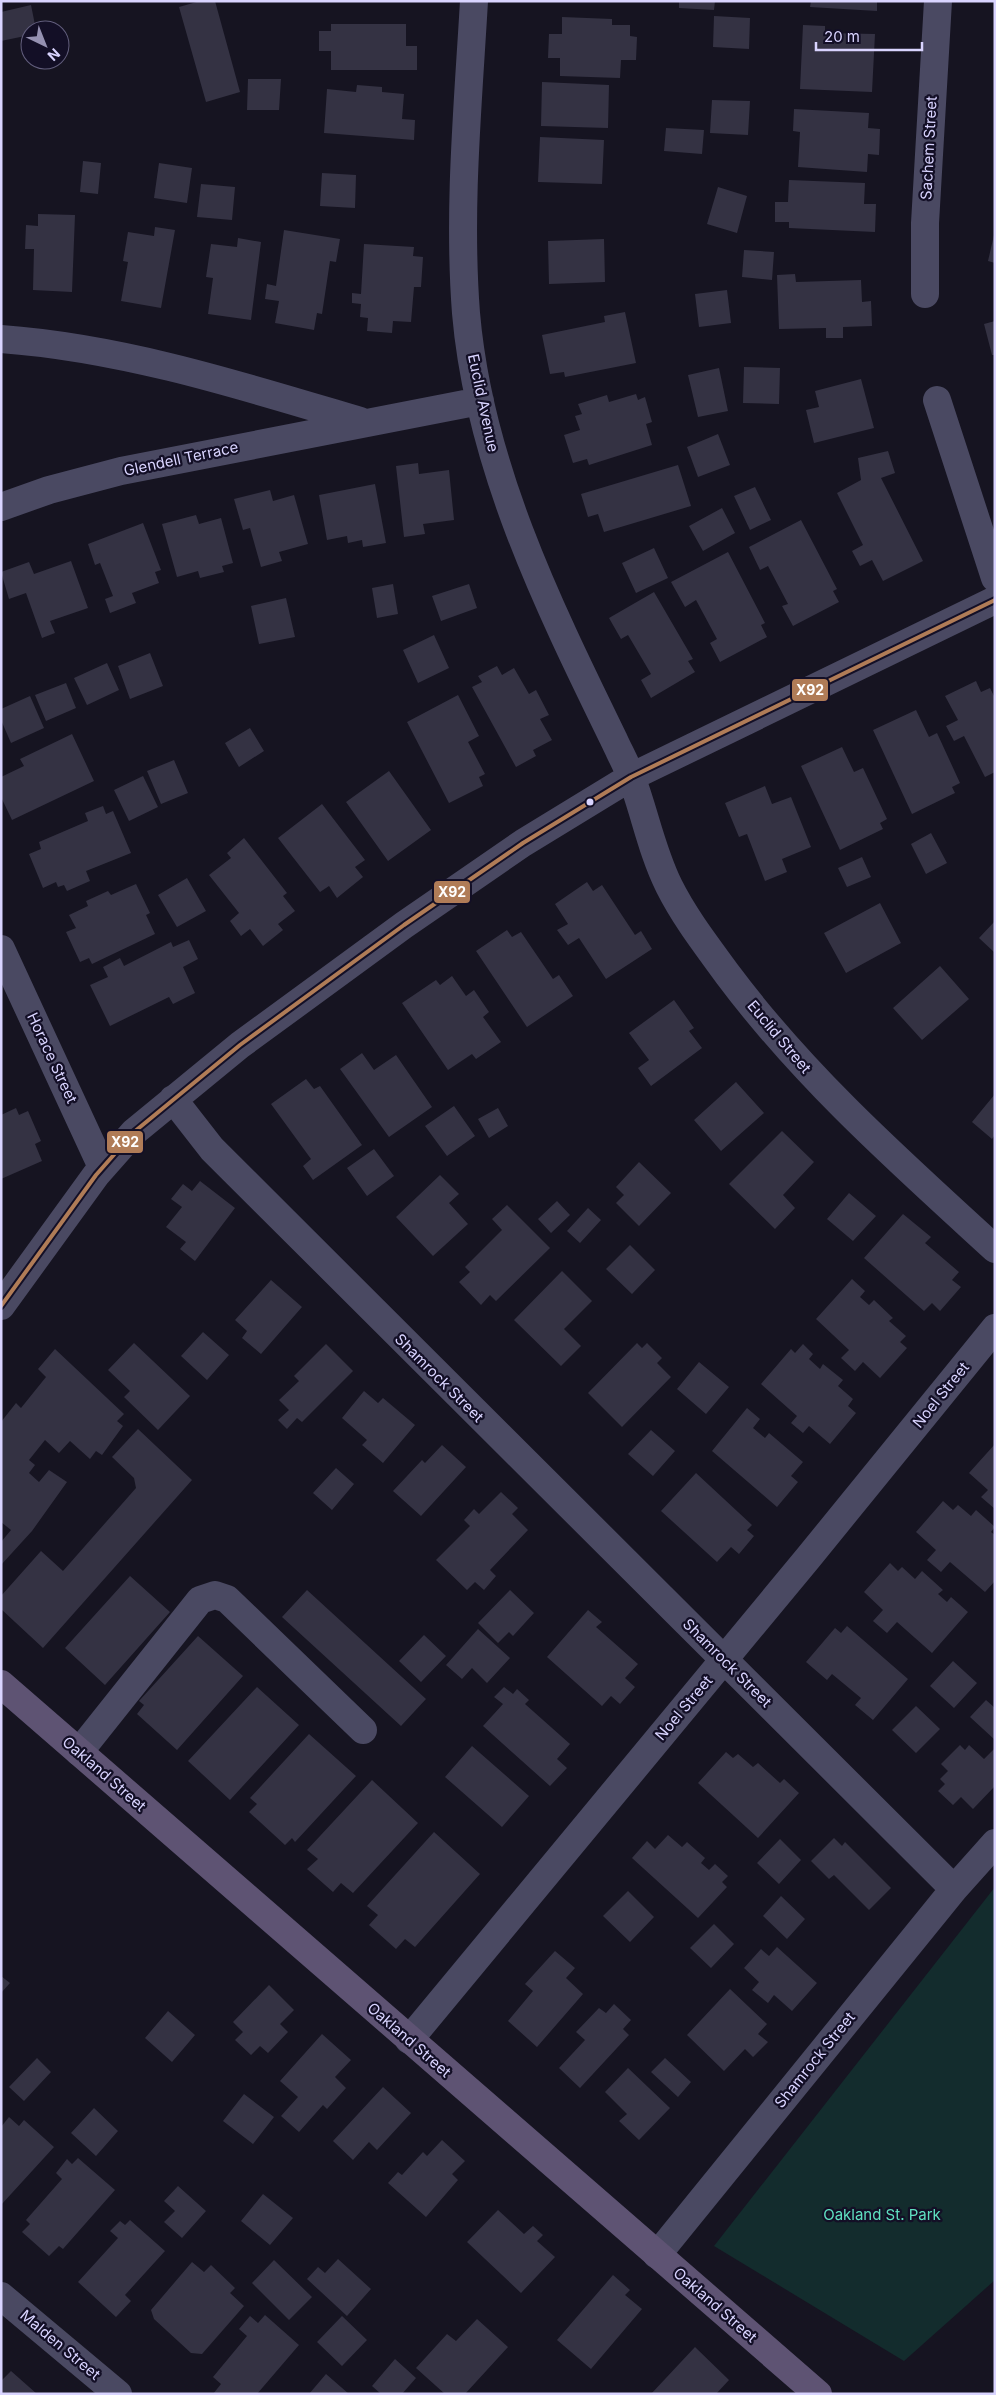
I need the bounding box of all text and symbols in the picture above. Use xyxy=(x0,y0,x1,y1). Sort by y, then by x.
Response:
north arrow xyxy=(20,20,70,70)
scale bar xyxy=(816,20,922,52)
text: 20 m xyxy=(824,27,860,46)
text: N xyxy=(45,45,64,65)
street label: Sachem Street xyxy=(916,96,941,200)
street label: Euclid Avenue xyxy=(464,352,503,454)
street label: Glendell Terrace xyxy=(122,437,240,480)
line badge: X92 xyxy=(791,678,829,702)
text: X92 xyxy=(796,681,824,698)
unlabelled marker xyxy=(585,797,595,807)
line badge: X92 xyxy=(433,880,471,904)
text: X92 xyxy=(438,883,466,900)
street label: Euclid Street xyxy=(743,996,815,1077)
street label: Horace Street xyxy=(23,1009,82,1106)
line badge: X92 xyxy=(106,1130,144,1154)
text: X92 xyxy=(111,1133,139,1150)
street label: Shamrock Street xyxy=(391,1329,488,1426)
street label: Noel Street xyxy=(908,1358,973,1431)
street label: Shamrock Street xyxy=(679,1614,776,1711)
street label: Noel Street xyxy=(651,1671,716,1744)
street label: Oakland Street xyxy=(59,1732,150,1815)
street label: Oakland Street xyxy=(364,1998,455,2081)
street label: Shamrock Street xyxy=(770,2008,859,2111)
park label: Oakland St. Park xyxy=(823,2205,942,2224)
street label: Oakland Street xyxy=(670,2263,761,2346)
street label: Malden Street xyxy=(16,2306,104,2384)

